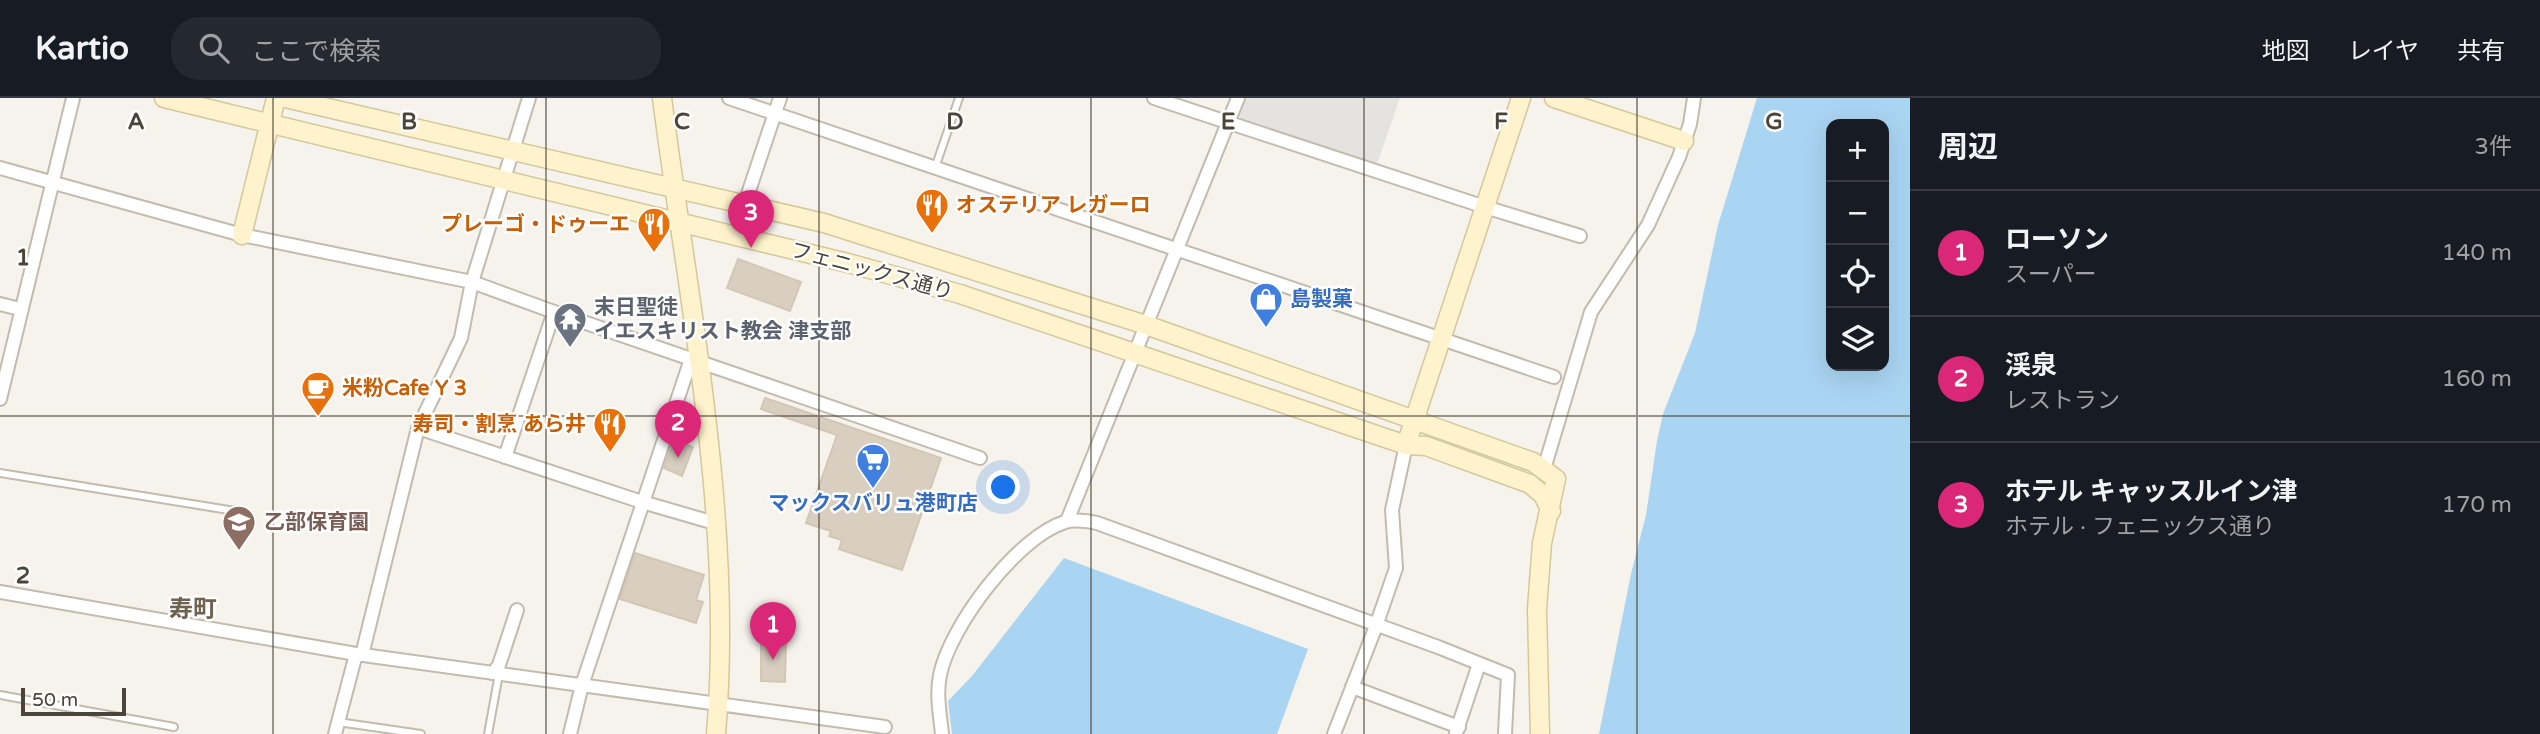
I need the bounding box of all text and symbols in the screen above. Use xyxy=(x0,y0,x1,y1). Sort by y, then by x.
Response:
search box xyxy=(171,17,661,80)
text: Kartio xyxy=(35,29,129,68)
icon: search xyxy=(195,29,233,67)
text: ここで検索 xyxy=(251,36,381,67)
text: 地図 xyxy=(2262,37,2310,66)
text: レイヤ xyxy=(2348,37,2419,66)
text: 共有 xyxy=(2457,37,2505,66)
text: A xyxy=(127,108,145,136)
text: B xyxy=(401,108,417,136)
text: C xyxy=(674,108,690,136)
text: D xyxy=(946,108,964,136)
text: E xyxy=(1221,108,1235,136)
text: F xyxy=(1494,108,1508,136)
text: G xyxy=(1765,108,1783,136)
map controls xyxy=(1826,119,1889,371)
button: + xyxy=(1826,119,1889,182)
text: 周辺 xyxy=(1938,129,1998,166)
text: 3件 xyxy=(2475,133,2512,161)
button: − xyxy=(1826,182,1889,245)
restaurant icon: オステリア レガーロ xyxy=(913,186,951,235)
pin: 3 xyxy=(728,190,774,248)
place label: オステリア レガーロ xyxy=(956,193,1150,218)
restaurant icon: プレーゴ・ドゥーエ xyxy=(635,205,673,254)
place label: プレーゴ・ドゥーエ xyxy=(441,212,630,237)
text: ローソン xyxy=(2005,224,2109,255)
street label: フェニックス通り xyxy=(788,238,956,305)
text: 1 xyxy=(1954,239,1968,267)
text: 140 m xyxy=(2442,239,2512,267)
text: 1 xyxy=(16,244,30,272)
button: locate xyxy=(1826,245,1889,308)
text: スーパー xyxy=(2005,261,2097,289)
shop icon: 島製菓 xyxy=(1247,280,1285,329)
place label: 島製菓 xyxy=(1290,287,1353,312)
place label: 末日聖徒 イエスキリスト教会 津支部 xyxy=(594,295,851,344)
temple icon: 末日聖徒 イエスキリスト教会 津支部 xyxy=(551,300,589,349)
button: layers xyxy=(1826,308,1889,371)
text: 渓泉 xyxy=(2005,350,2057,381)
text: 2 xyxy=(1954,365,1968,393)
text: 160 m xyxy=(2442,365,2512,393)
cafe icon: 米粉Cafe Y 3 xyxy=(299,369,337,418)
place label: 米粉Cafe Y 3 xyxy=(342,376,467,401)
text: レストラン xyxy=(2005,387,2120,415)
pin: 2 xyxy=(655,400,701,458)
restaurant icon: 寿司・割烹 あら井 xyxy=(591,405,629,454)
place label: 寿司・割烹 あら井 xyxy=(413,412,586,437)
supermarket icon: マックスバリュ港町店 xyxy=(854,441,892,490)
your location xyxy=(986,470,1020,504)
text: ホテル キャッスルイン津 xyxy=(2005,476,2298,507)
place label: マックスバリュ港町店 xyxy=(768,491,978,516)
text: 3 xyxy=(1954,491,1968,519)
text: 170 m xyxy=(2442,491,2512,519)
school or university icon: 乙部保育園 xyxy=(220,503,258,552)
place label: 乙部保育園 xyxy=(264,510,369,535)
text: ホテル · フェニックス通り xyxy=(2005,513,2275,541)
text: 2 xyxy=(16,562,30,590)
district label: 寿町 xyxy=(169,595,217,624)
pin: 1 xyxy=(750,602,796,660)
scale bar xyxy=(21,685,126,717)
text: 50 m xyxy=(32,689,78,711)

